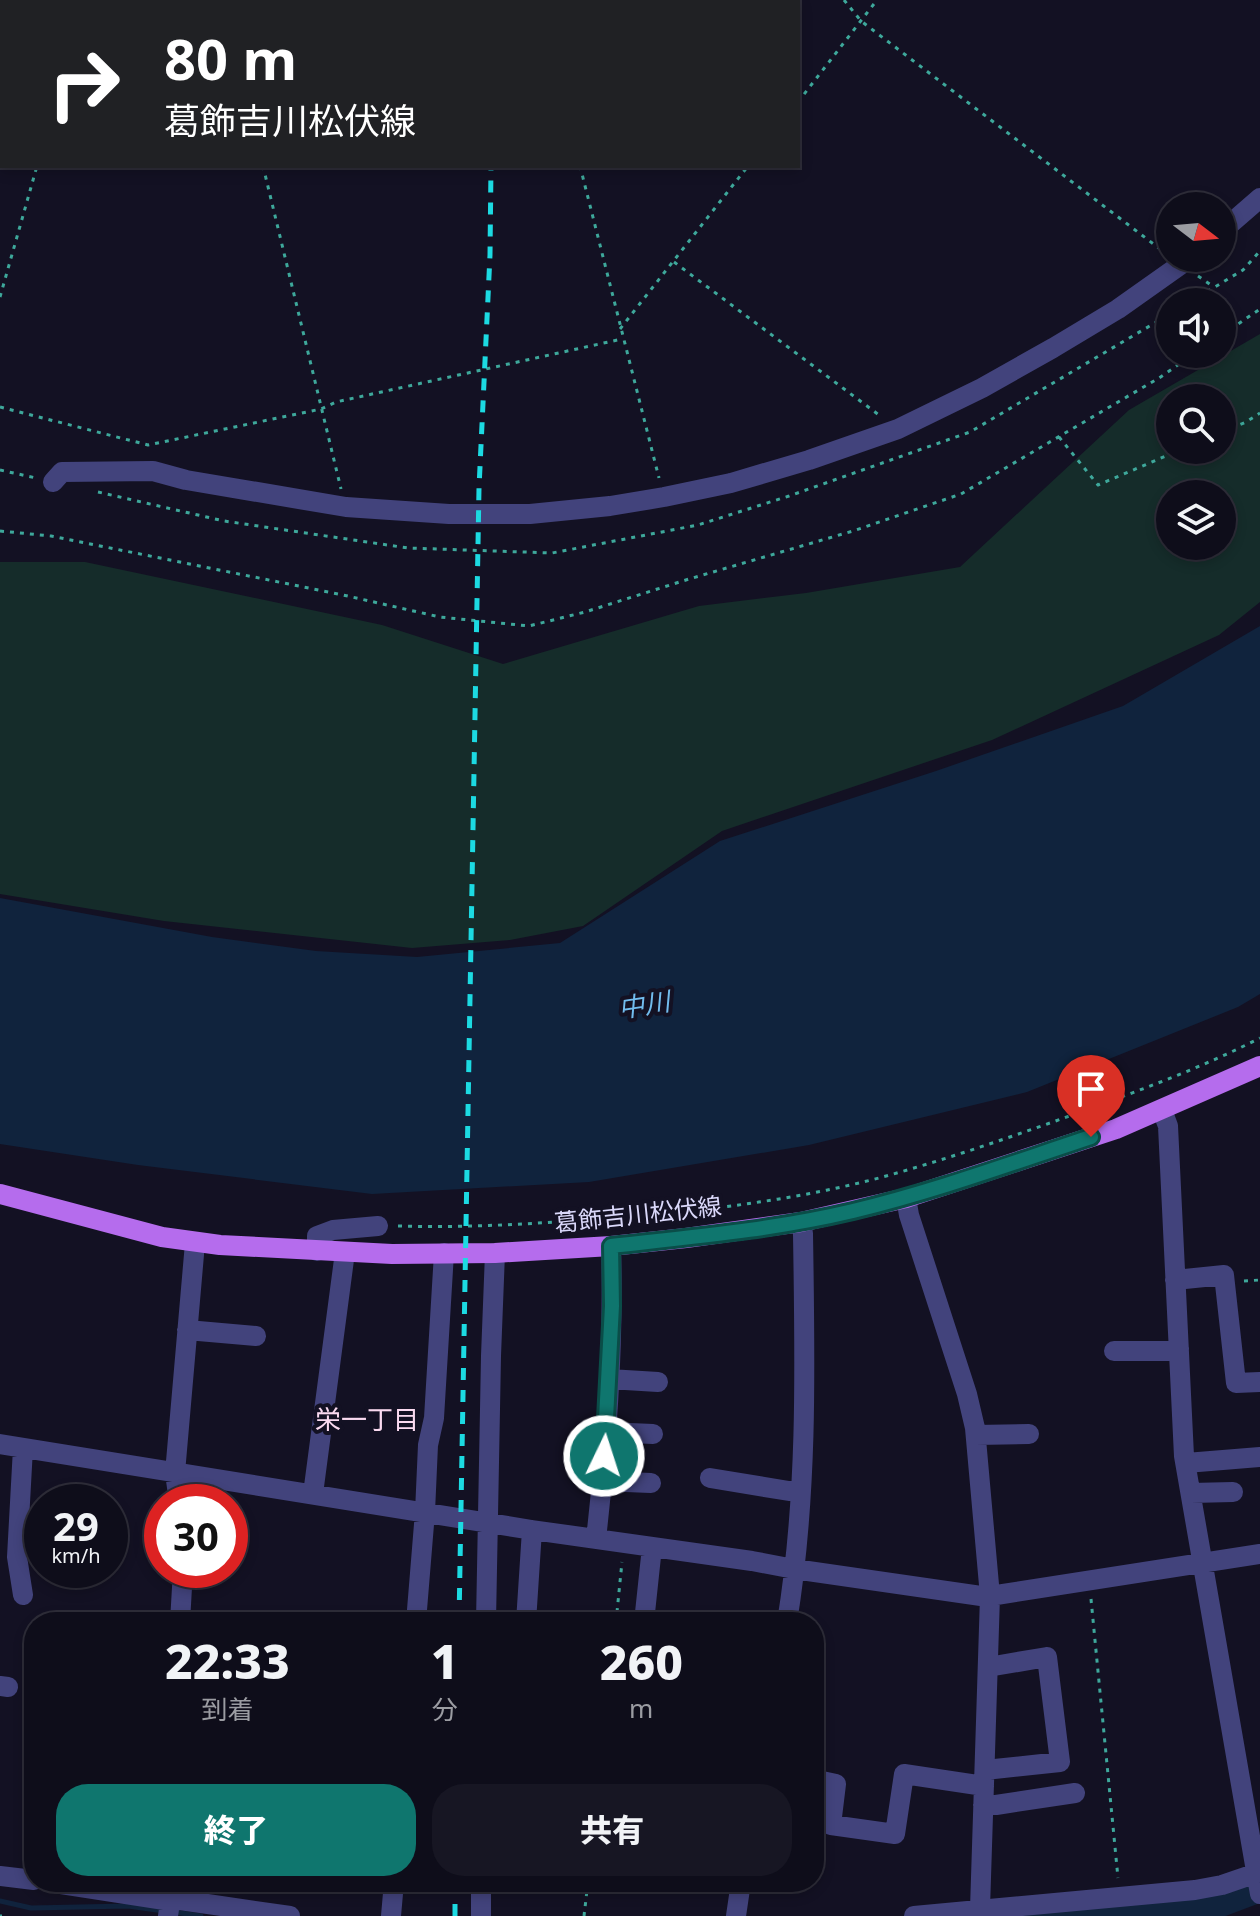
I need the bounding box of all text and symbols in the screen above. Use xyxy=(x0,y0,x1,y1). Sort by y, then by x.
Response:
text: 80 m xyxy=(164,20,297,96)
icon: right xyxy=(32,32,136,136)
text: 葛飾吉川松伏線 xyxy=(164,96,416,145)
north arrow xyxy=(1156,192,1236,272)
map controls xyxy=(1156,192,1236,560)
button: sound xyxy=(1156,288,1236,368)
button: search xyxy=(1156,384,1236,464)
button: layers xyxy=(1156,480,1236,560)
water label: 中川 xyxy=(615,982,675,1026)
pin xyxy=(1057,1055,1125,1137)
icon: arrive xyxy=(1069,1067,1113,1111)
street label: 葛飾吉川松伏線 xyxy=(553,1188,723,1239)
district label: 栄一丁目 xyxy=(315,1401,419,1437)
position arrow xyxy=(562,1414,646,1498)
speed limit sign: 30 xyxy=(144,1484,248,1588)
text: 29 xyxy=(53,1498,99,1553)
text: km/h xyxy=(51,1542,101,1569)
text: 22:33 xyxy=(165,1628,290,1693)
text: 1 xyxy=(431,1628,459,1693)
text: 260 xyxy=(600,1629,683,1694)
text: m xyxy=(629,1690,653,1726)
text: 到着 xyxy=(201,1691,253,1727)
text: 分 xyxy=(432,1691,458,1727)
button: 終了 xyxy=(56,1784,416,1876)
button: 共有 xyxy=(432,1784,792,1876)

